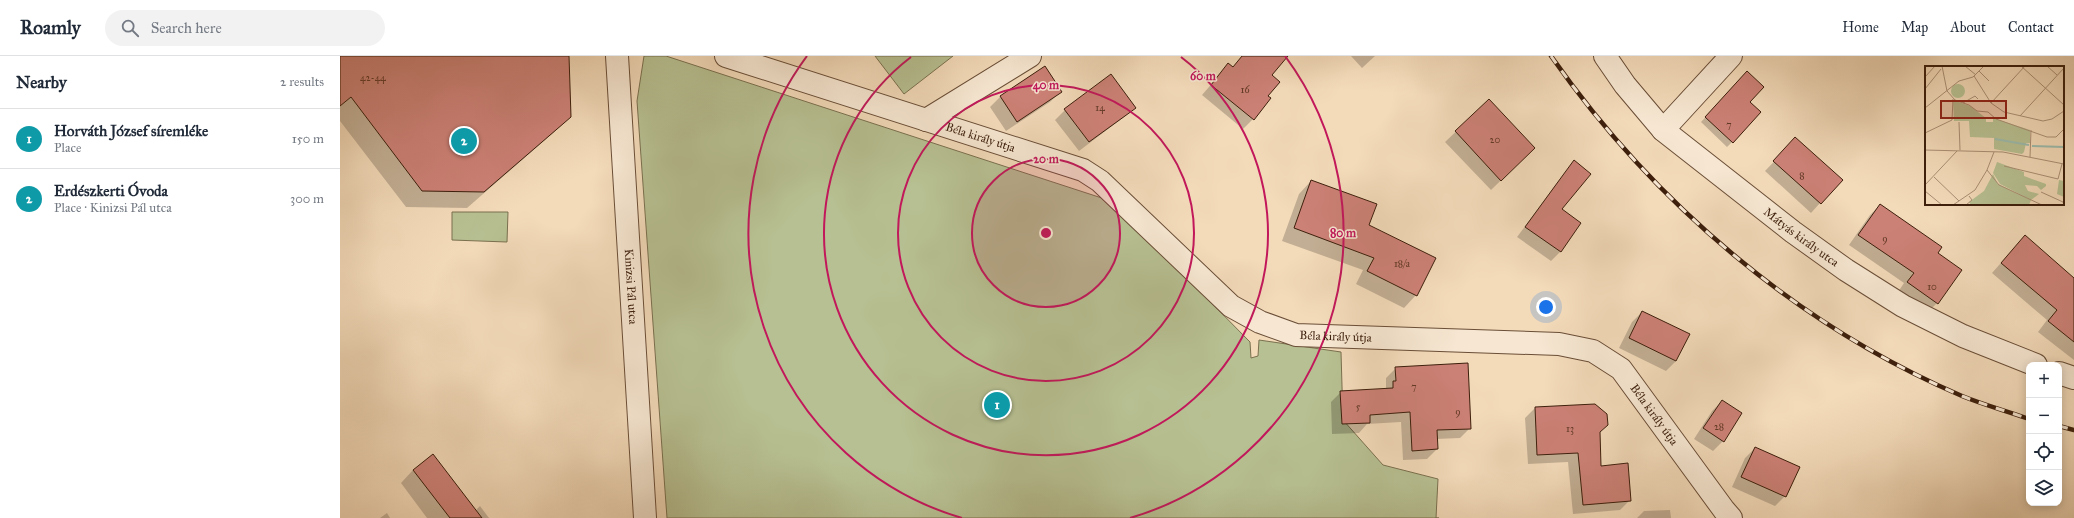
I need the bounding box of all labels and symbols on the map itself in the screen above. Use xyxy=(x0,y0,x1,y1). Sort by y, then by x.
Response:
inset map xyxy=(1925,66,2064,205)
text: 60 m xyxy=(1190,69,1217,83)
house number: 42-44 xyxy=(360,72,386,84)
text: 40 m xyxy=(1033,78,1060,93)
house number: 16 xyxy=(1240,84,1250,96)
house number: 14 xyxy=(1095,102,1105,114)
house number: 7 xyxy=(1726,119,1732,131)
street label: Béla király útja xyxy=(944,120,1018,155)
pin: 2 xyxy=(451,126,477,156)
house number: 20 xyxy=(1490,134,1501,146)
text: 20 m xyxy=(1033,152,1060,166)
house number: 8 xyxy=(1799,170,1805,182)
street label: Mátyás király utca xyxy=(1761,205,1842,270)
centre of rings xyxy=(1039,226,1053,240)
text: 80 m xyxy=(1330,226,1357,240)
house number: 9 xyxy=(1882,233,1888,245)
street label: Kinizsi Pál utca xyxy=(622,248,640,326)
house number: 18/a xyxy=(1394,258,1411,270)
house number: 10 xyxy=(1927,281,1937,293)
your location xyxy=(1536,297,1556,317)
street label: Béla király útja xyxy=(1299,328,1373,345)
house number: 7 xyxy=(1411,381,1417,393)
street label: Béla király útja xyxy=(1627,381,1682,449)
pin: 1 xyxy=(984,390,1010,420)
house number: 5 xyxy=(1356,401,1361,413)
house number: 9 xyxy=(1455,406,1461,418)
house number: 28 xyxy=(1714,421,1724,433)
house number: 13 xyxy=(1566,423,1574,435)

